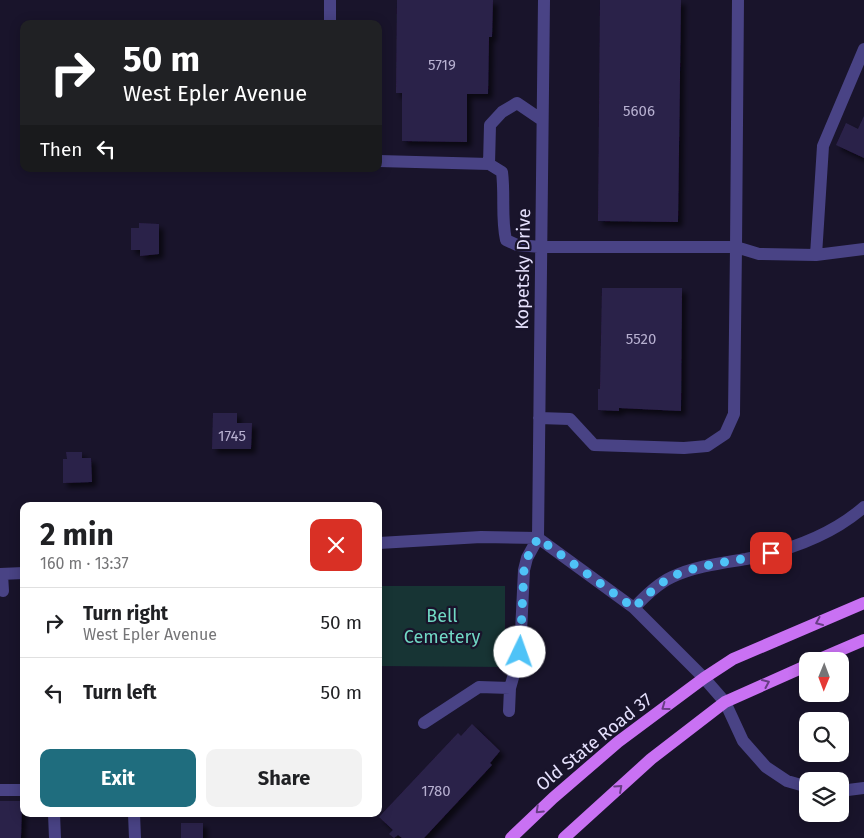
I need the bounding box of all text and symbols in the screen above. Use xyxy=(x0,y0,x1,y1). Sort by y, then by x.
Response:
text: 50 m xyxy=(123,38,200,80)
icon: right xyxy=(40,40,105,105)
house number: 5719 xyxy=(428,56,456,74)
text: West Epler Avenue xyxy=(123,80,307,107)
house number: 5606 xyxy=(623,102,655,120)
icon: left xyxy=(92,135,120,163)
text: Then xyxy=(40,138,82,161)
street label: Kopetsky Drive xyxy=(511,208,535,330)
house number: 5520 xyxy=(626,330,656,348)
house number: 1745 xyxy=(218,427,246,445)
text: 2 min xyxy=(40,517,114,553)
button: close xyxy=(310,519,362,571)
pin xyxy=(750,532,792,574)
icon: arrive xyxy=(757,539,785,567)
text: 160 m · 13:37 xyxy=(40,554,129,573)
text: Turn right xyxy=(83,602,168,625)
park label: Bell Cemetery xyxy=(404,605,480,648)
icon: right xyxy=(40,609,68,637)
text: 50 m xyxy=(321,611,362,634)
one-way arrow xyxy=(815,615,824,626)
text: West Epler Avenue xyxy=(83,625,217,644)
position arrow xyxy=(493,625,545,677)
north arrow xyxy=(799,652,849,702)
map controls xyxy=(799,652,849,822)
one-way arrow xyxy=(761,678,770,689)
icon: left xyxy=(40,679,68,707)
text: Turn left xyxy=(83,681,157,704)
text: 50 m xyxy=(321,681,362,704)
street label: Old State Road 37 xyxy=(531,688,657,796)
one-way arrow xyxy=(661,701,671,710)
button: search xyxy=(799,712,849,762)
button: Exit xyxy=(40,749,196,807)
button: Share xyxy=(206,749,362,807)
button: layers xyxy=(799,772,849,822)
house number: 1780 xyxy=(421,782,451,800)
one-way arrow xyxy=(613,785,622,794)
one-way arrow xyxy=(536,805,545,814)

